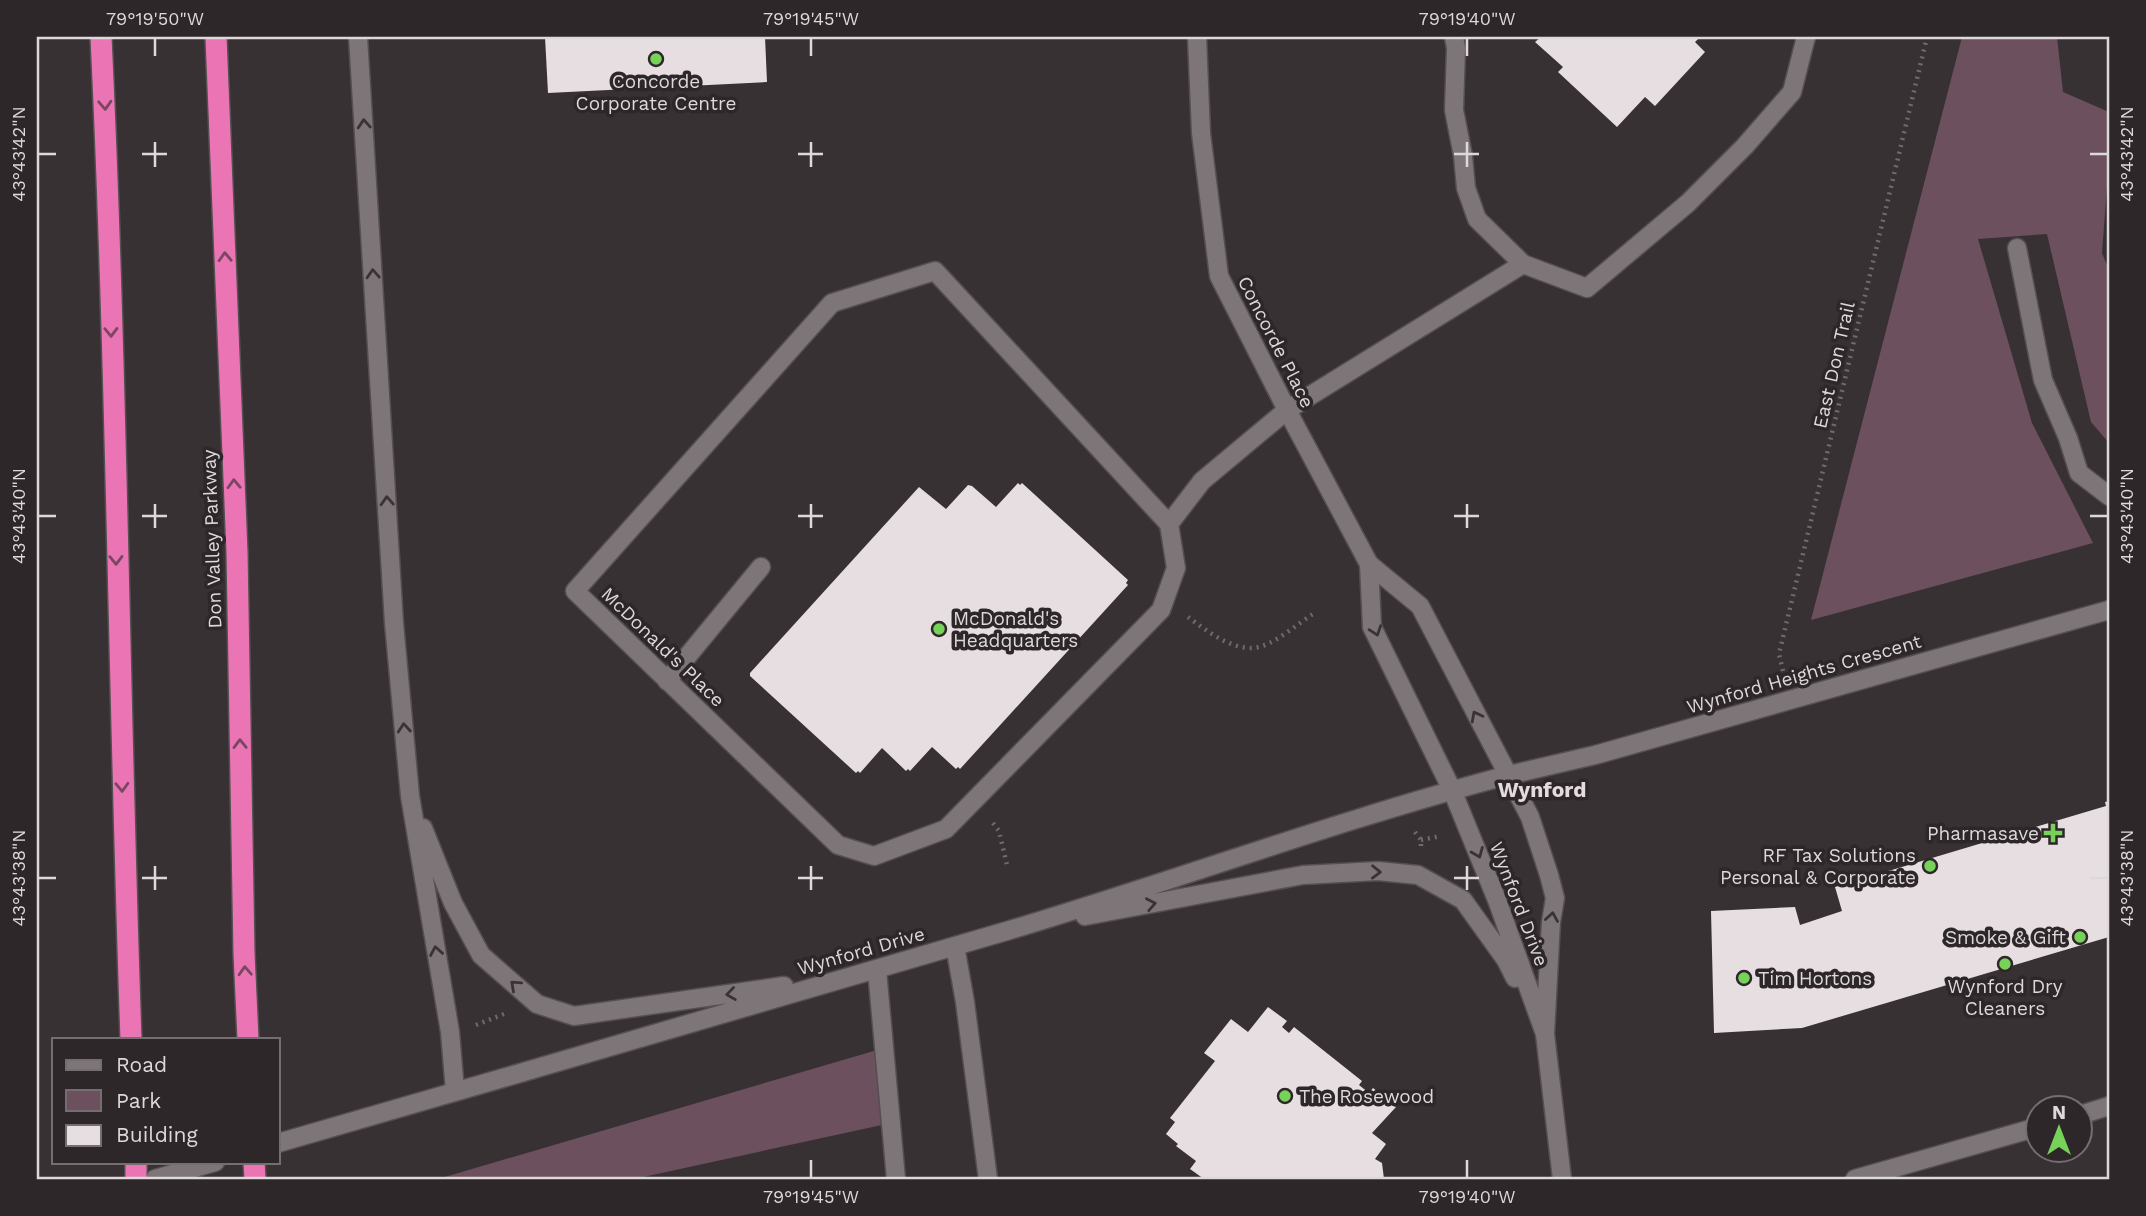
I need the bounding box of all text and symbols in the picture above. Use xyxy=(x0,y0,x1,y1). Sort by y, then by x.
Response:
text: 79°19'50"W xyxy=(106,8,204,29)
text: 79°19'45"W xyxy=(763,8,859,29)
text: 79°19'40"W xyxy=(1419,8,1515,29)
marker: Concorde Corporate Centre xyxy=(648,51,664,67)
place label: Concorde Corporate Centre xyxy=(576,70,736,115)
one-way arrow xyxy=(97,100,112,111)
text: 43°43'42"N xyxy=(8,106,29,202)
text: 43°43'42"N xyxy=(2116,106,2137,202)
one-way arrow xyxy=(356,118,371,129)
one-way arrow xyxy=(217,251,232,262)
one-way arrow xyxy=(366,268,381,279)
street label: Concorde Place xyxy=(1233,272,1319,412)
street label: East Don Trail xyxy=(1808,299,1860,431)
one-way arrow xyxy=(103,328,119,338)
street label: Don Valley Parkway xyxy=(197,449,227,629)
text: 43°43'40"N xyxy=(8,468,29,564)
text: 43°43'40"N xyxy=(2116,468,2137,564)
one-way arrow xyxy=(226,478,241,489)
one-way arrow xyxy=(379,495,394,506)
one-way arrow xyxy=(109,555,124,566)
street label: McDonald's Place xyxy=(597,582,729,712)
place label: McDonald's Headquarters xyxy=(953,607,1078,652)
marker: McDonald's Headquarters xyxy=(931,621,947,637)
one-way arrow xyxy=(1368,625,1382,637)
street label: Wynford Heights Crescent xyxy=(1684,629,1924,719)
one-way arrow xyxy=(1471,710,1484,723)
one-way arrow xyxy=(397,722,412,733)
one-way arrow xyxy=(232,738,248,748)
district label: Wynford xyxy=(1498,777,1586,802)
one-way arrow xyxy=(114,782,129,793)
place label: Pharmasave xyxy=(1927,822,2039,845)
marker: Pharmasave xyxy=(2045,825,2061,841)
text: 43°43'38"N xyxy=(8,829,29,927)
text: 43°43'38"N xyxy=(2116,829,2137,927)
street label: Wynford Drive xyxy=(1485,839,1553,969)
place label: RF Tax Solutions Personal & Corporate xyxy=(1720,844,1916,889)
one-way arrow xyxy=(1470,846,1484,859)
marker: RF Tax Solutions Personal & Corporate xyxy=(1922,858,1938,874)
one-way arrow xyxy=(1371,864,1382,880)
one-way arrow xyxy=(1145,897,1157,912)
one-way arrow xyxy=(1544,911,1559,923)
street label: Wynford Drive xyxy=(795,922,927,980)
place label: Smoke & Gift xyxy=(1945,926,2066,949)
marker: Smoke & Gift xyxy=(2072,929,2088,945)
one-way arrow xyxy=(429,945,444,957)
marker: Wynford Dry Cleaners xyxy=(1997,956,2013,972)
one-way arrow xyxy=(238,965,253,976)
place label: Tim Hortons xyxy=(1758,967,1872,990)
marker: Tim Hortons xyxy=(1736,970,1752,986)
place label: Wynford Dry Cleaners xyxy=(1947,975,2063,1020)
one-way arrow xyxy=(510,981,523,993)
one-way arrow xyxy=(725,986,737,1001)
legend xyxy=(52,1038,280,1164)
text: Road xyxy=(116,1052,167,1077)
place label: The Rosewood xyxy=(1299,1085,1434,1108)
text: Park xyxy=(116,1088,161,1113)
marker: The Rosewood xyxy=(1277,1088,1293,1104)
north arrow xyxy=(2024,1094,2094,1164)
text: N xyxy=(2052,1101,2066,1124)
text: Building xyxy=(116,1122,198,1147)
text: 79°19'45"W xyxy=(763,1186,859,1207)
text: 79°19'40"W xyxy=(1419,1186,1515,1207)

